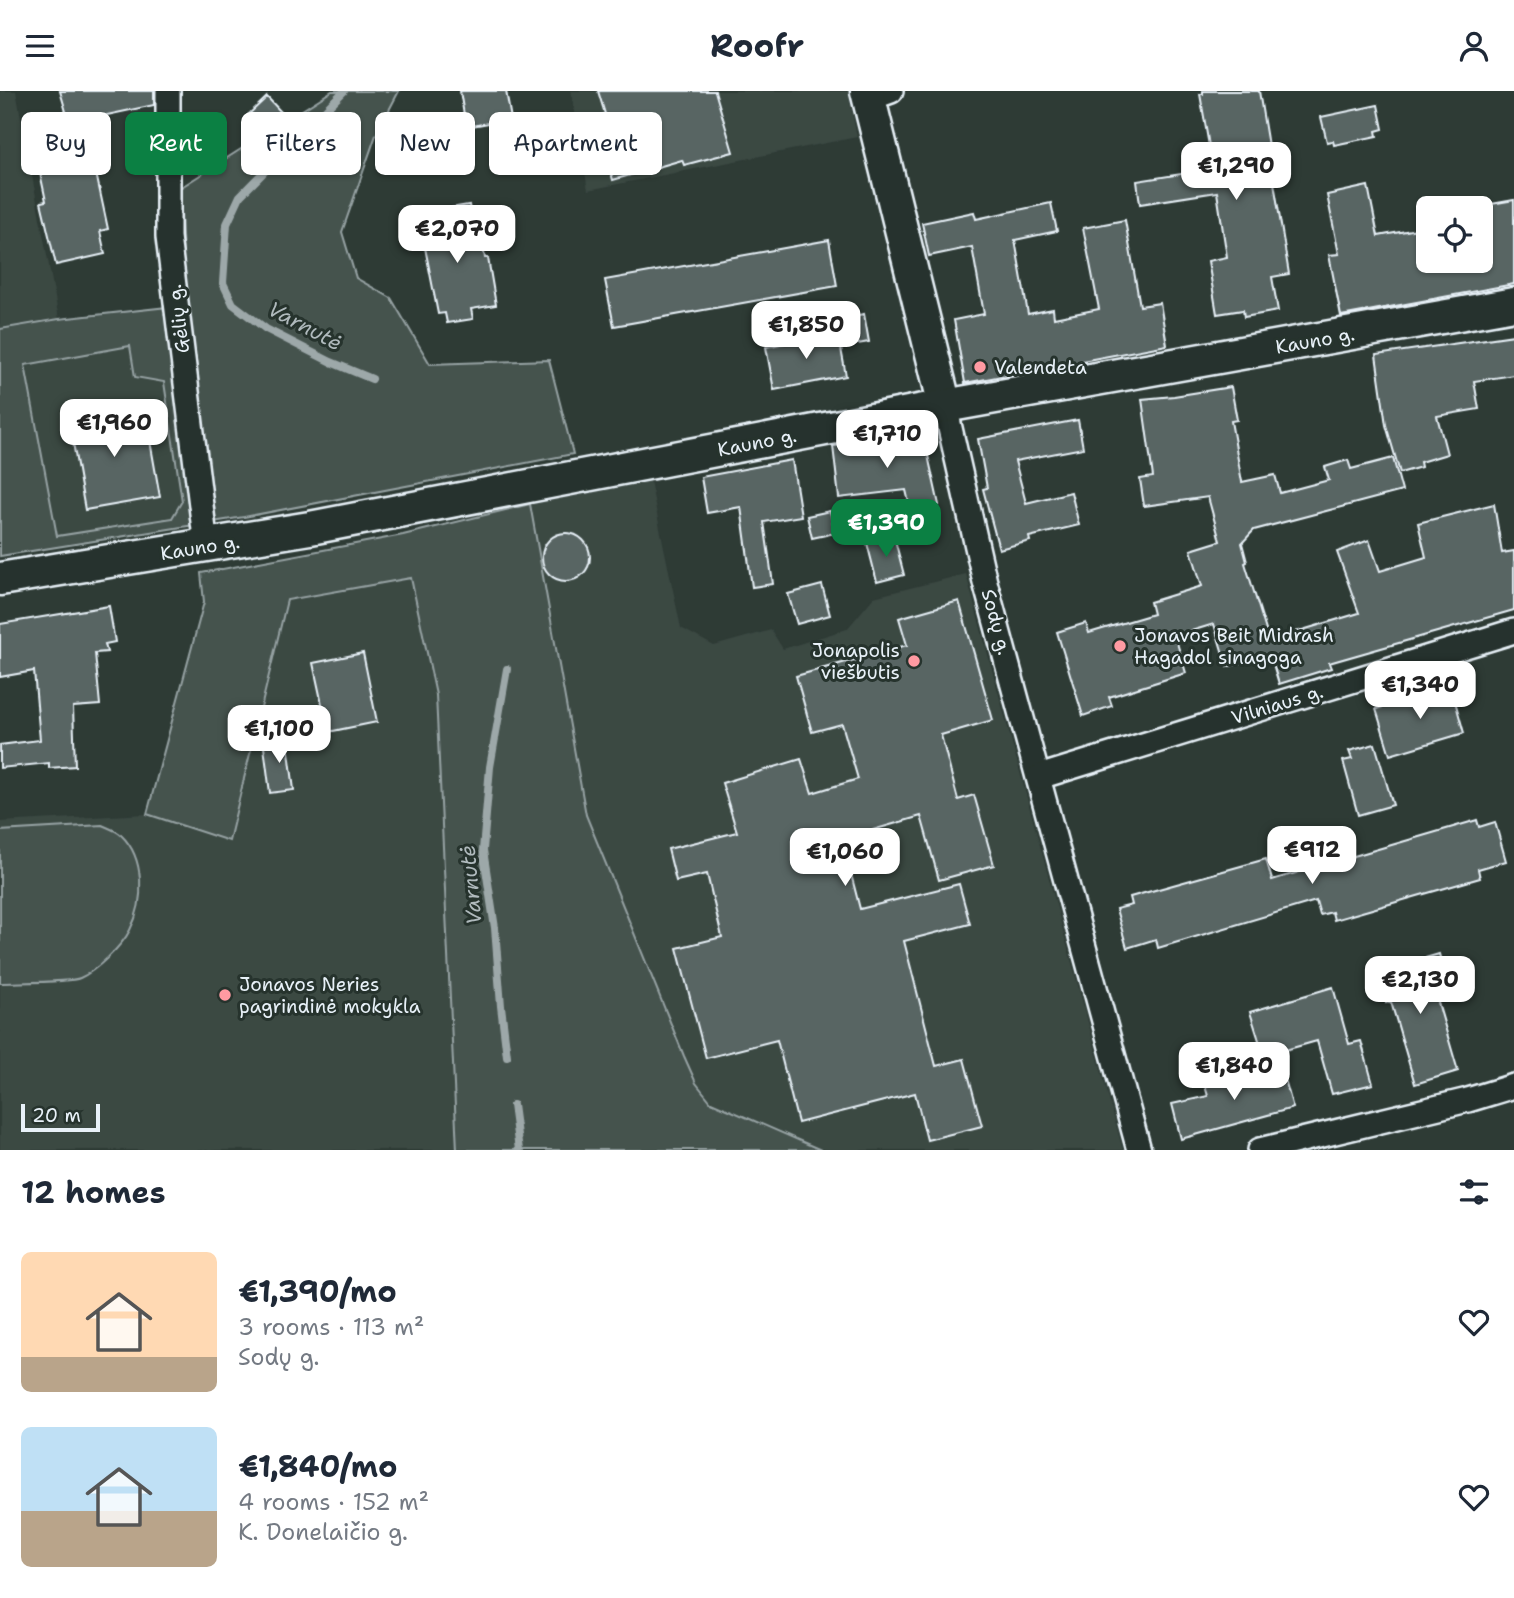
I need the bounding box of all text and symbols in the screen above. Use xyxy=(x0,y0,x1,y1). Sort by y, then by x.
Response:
text: Roofr xyxy=(710,24,804,67)
icon: menu xyxy=(21,27,59,65)
icon: person xyxy=(1455,27,1493,65)
chip: Buy xyxy=(21,112,111,175)
chip: Rent xyxy=(125,112,227,175)
chip: Filters xyxy=(241,112,361,175)
chip: New xyxy=(375,112,475,175)
chip: Apartment xyxy=(489,112,662,175)
pin: €1,290 xyxy=(1179,143,1293,202)
text: €1,290 xyxy=(1197,150,1275,180)
map controls xyxy=(1416,196,1493,273)
button: locate xyxy=(1416,196,1493,273)
pin: €2,070 xyxy=(400,205,514,265)
text: €2,070 xyxy=(414,213,500,243)
street label: Gėlių g. xyxy=(162,283,195,355)
water label: Varnutė xyxy=(263,295,347,357)
pin: €1,850 xyxy=(749,301,863,361)
text: €1,850 xyxy=(767,309,845,339)
street label: Kauno g. xyxy=(1274,321,1357,360)
place label: Valendeta xyxy=(994,355,1087,380)
marker: Valendeta xyxy=(972,359,988,375)
pin: €1,960 xyxy=(57,399,171,459)
text: €1,960 xyxy=(76,407,152,437)
pin: €1,710 xyxy=(830,411,944,470)
text: €1,710 xyxy=(852,418,922,448)
street label: Kauno g. xyxy=(715,423,799,462)
pin: €1,390 xyxy=(829,499,943,559)
text: €1,390 xyxy=(847,507,925,537)
street label: Kauno g. xyxy=(159,529,242,566)
street label: Sodų g. xyxy=(976,586,1017,658)
place label: Jonavos Beit Midrash Hagadol sinagoga xyxy=(1134,623,1334,670)
place label: Jonapolis viešbutis xyxy=(812,638,900,685)
marker: Jonavos Beit Midrash Hagadol sinagoga xyxy=(1112,638,1128,654)
marker: Jonapolis viešbutis xyxy=(906,653,922,669)
pin: €1,340 xyxy=(1363,661,1477,721)
text: €1,340 xyxy=(1381,669,1459,699)
street label: Vilniaus g. xyxy=(1228,679,1326,730)
pin: €1,100 xyxy=(222,705,336,765)
text: €1,100 xyxy=(244,713,314,743)
pin: €912 xyxy=(1271,827,1353,886)
pin: €1,060 xyxy=(788,829,902,888)
text: €912 xyxy=(1283,834,1341,864)
text: €1,060 xyxy=(806,836,884,866)
water label: Varnutė xyxy=(454,844,488,926)
pin: €2,130 xyxy=(1363,957,1477,1016)
text: €2,130 xyxy=(1381,964,1459,994)
place label: Jonavos Neries pagrindinė mokykla xyxy=(239,972,421,1019)
marker: Jonavos Neries pagrindinė mokykla xyxy=(217,987,233,1003)
pin: €1,840 xyxy=(1177,1042,1291,1102)
text: €1,840 xyxy=(1195,1050,1273,1080)
scale bar xyxy=(21,1101,100,1133)
text: 20 m xyxy=(32,1103,81,1128)
text: 12 homes xyxy=(21,1172,165,1213)
icon: filters xyxy=(1455,1173,1493,1211)
text: €1,390/mo xyxy=(238,1271,397,1312)
icon: home xyxy=(77,1280,161,1364)
icon: heart xyxy=(1455,1303,1493,1341)
text: 3 rooms · 113 m² xyxy=(238,1312,424,1342)
text: Sodų g. xyxy=(238,1342,319,1372)
text: €1,840/mo xyxy=(238,1446,397,1487)
icon: home xyxy=(77,1455,161,1539)
icon: heart xyxy=(1455,1478,1493,1516)
text: 4 rooms · 152 m² xyxy=(238,1487,429,1517)
text: K. Donelaičio g. xyxy=(238,1517,408,1547)

